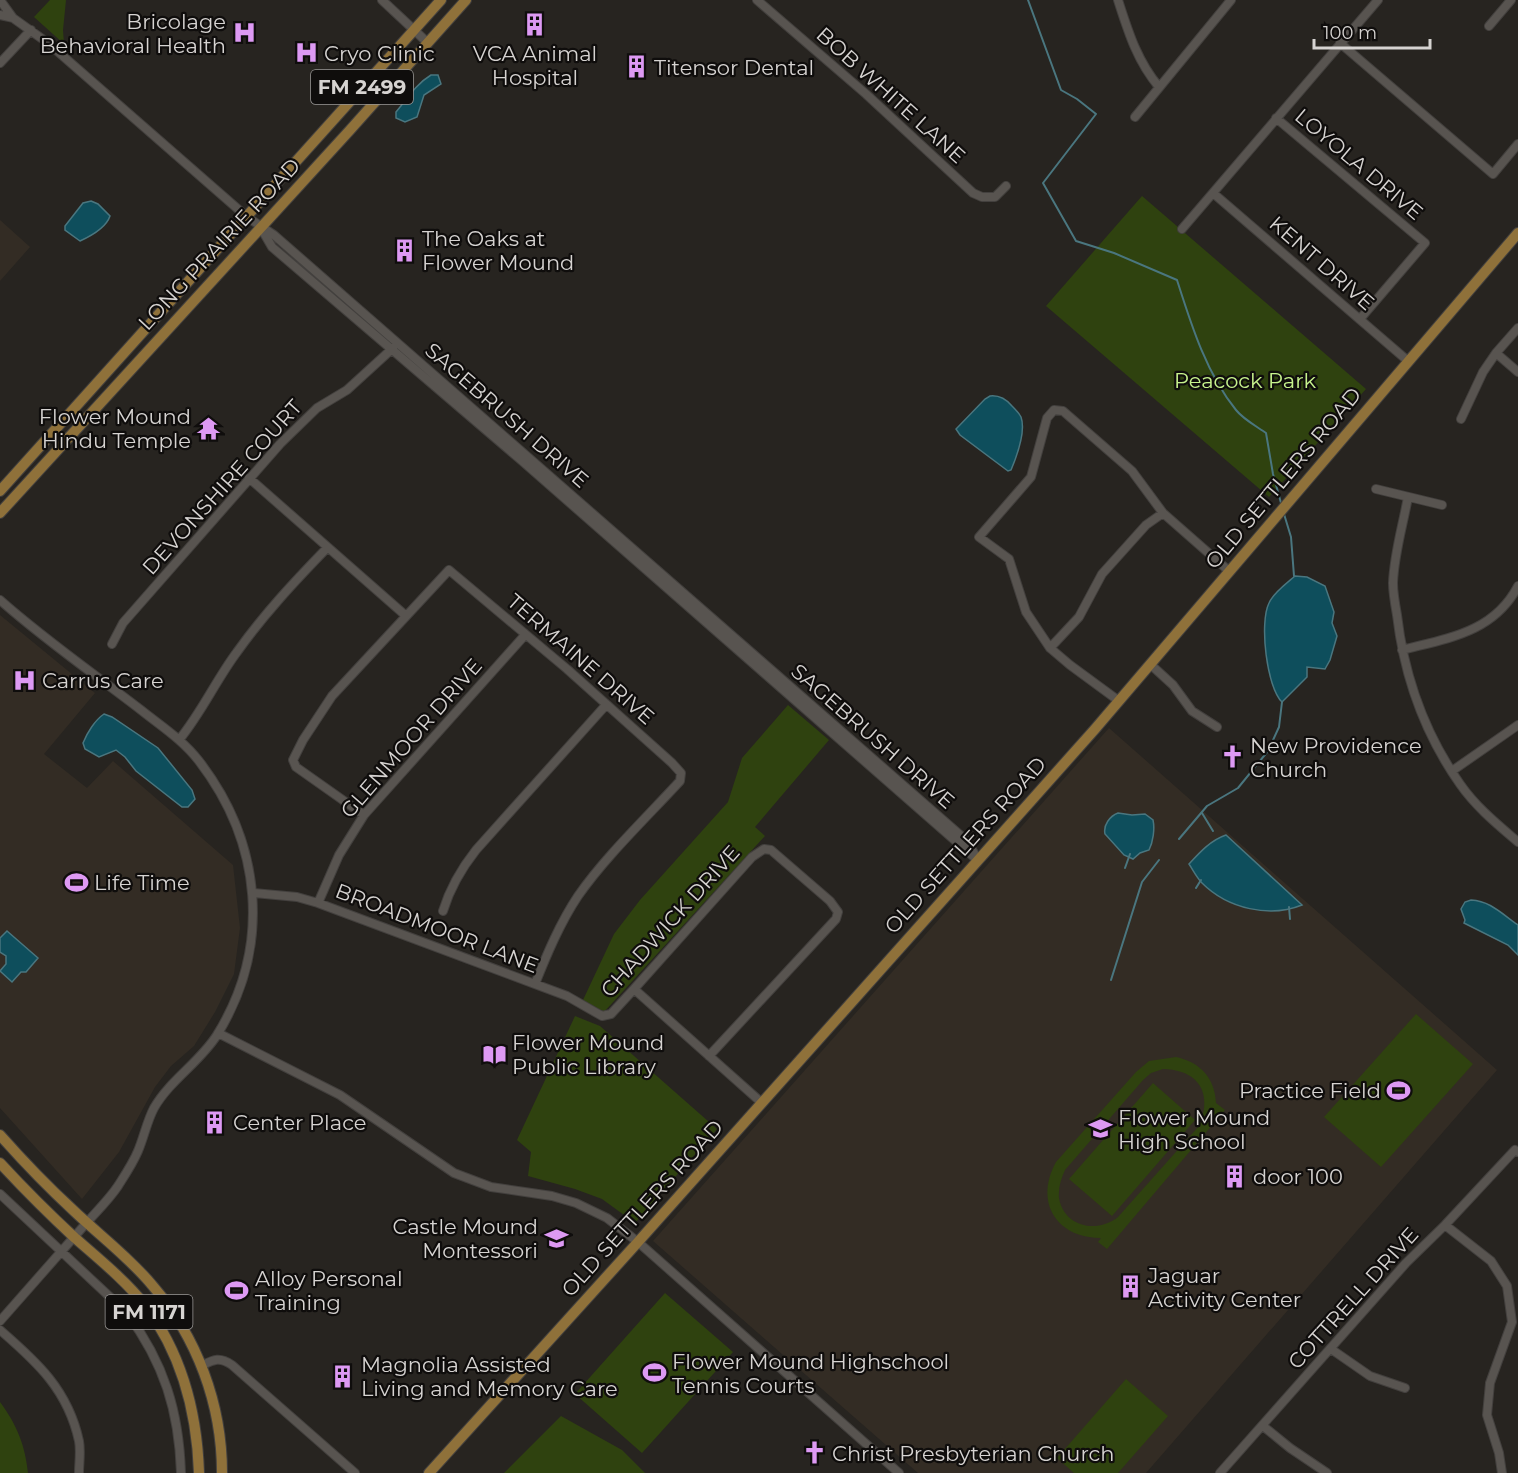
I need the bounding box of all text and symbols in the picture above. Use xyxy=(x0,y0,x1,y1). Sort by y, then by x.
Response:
place label: Bricolage Behavioral Health xyxy=(40,9,226,58)
building icon: VCA Animal Hospital xyxy=(522,12,548,38)
scale bar xyxy=(1314,12,1430,50)
hospital icon: Bricolage Behavioral Health xyxy=(231,20,257,46)
street label: BOB WHITE LANE xyxy=(812,22,970,168)
text: 100 m xyxy=(1323,22,1377,44)
hospital icon: Cryo Clinic xyxy=(293,40,319,66)
place label: Cryo Clinic xyxy=(324,41,435,66)
place label: VCA Animal Hospital xyxy=(473,41,597,90)
building icon: Titensor Dental xyxy=(623,54,649,80)
place label: Titensor Dental xyxy=(654,55,814,80)
road number: FM 2499 xyxy=(311,70,413,104)
street label: LOYOLA DRIVE xyxy=(1290,103,1428,225)
street label: LONG PRAIRIE ROAD xyxy=(133,153,305,335)
street label: KENT DRIVE xyxy=(1265,211,1379,315)
place label: The Oaks at Flower Mound xyxy=(422,226,574,275)
building icon: The Oaks at Flower Mound xyxy=(391,237,417,263)
street label: SAGEBRUSH DRIVE xyxy=(420,337,594,493)
park label: Peacock Park xyxy=(1174,368,1316,393)
street label: OLD SETTLERS ROAD xyxy=(1200,382,1366,574)
street label: DEVONSHIRE COURT xyxy=(137,394,307,580)
place label: Flower Mound Hindu Temple xyxy=(39,404,191,453)
temple icon: Flower Mound Hindu Temple xyxy=(196,415,222,441)
street label: TERMAINE DRIVE xyxy=(502,588,660,730)
street label: GLENMOOR DRIVE xyxy=(335,653,487,823)
street label: SAGEBRUSH DRIVE xyxy=(786,658,960,814)
hospital icon: Carrus Care xyxy=(11,667,37,693)
place label: Carrus Care xyxy=(42,668,164,693)
place label: New Providence Church xyxy=(1250,733,1422,782)
church icon: New Providence Church xyxy=(1219,744,1245,770)
street label: OLD SETTLERS ROAD xyxy=(879,751,1051,939)
street label: CHADWICK DRIVE xyxy=(595,840,745,1002)
sports icon: Life Time xyxy=(63,869,89,895)
place label: Life Time xyxy=(94,870,190,895)
street label: BROADMOOR LANE xyxy=(332,878,542,978)
place label: Flower Mound Public Library xyxy=(512,1030,664,1079)
library icon: Flower Mound Public Library xyxy=(481,1041,507,1067)
sports icon: Practice Field xyxy=(1386,1077,1412,1103)
place label: Practice Field xyxy=(1239,1078,1381,1103)
place label: Flower Mound High School xyxy=(1118,1105,1270,1154)
building icon: Center Place xyxy=(202,1109,228,1135)
place label: Center Place xyxy=(233,1110,366,1135)
street label: OLD SETTLERS ROAD xyxy=(556,1114,728,1302)
school or university icon: Flower Mound High School xyxy=(1087,1116,1113,1142)
building icon: door 100 xyxy=(1222,1163,1248,1189)
place label: door 100 xyxy=(1253,1164,1343,1189)
place label: Castle Mound Montessori xyxy=(393,1214,538,1263)
street label: COTTRELL DRIVE xyxy=(1283,1222,1423,1374)
school or university icon: Castle Mound Montessori xyxy=(543,1225,569,1251)
place label: Jaguar Activity Center xyxy=(1147,1263,1301,1312)
place label: Alloy Personal Training xyxy=(255,1266,403,1315)
building icon: Jaguar Activity Center xyxy=(1117,1274,1143,1300)
sports icon: Alloy Personal Training xyxy=(224,1277,250,1303)
road number: FM 1171 xyxy=(106,1295,192,1329)
place label: Flower Mound Highschool Tennis Courts xyxy=(672,1349,949,1398)
place label: Magnolia Assisted Living and Memory Care xyxy=(361,1352,618,1401)
sports icon: Flower Mound Highschool Tennis Courts xyxy=(641,1360,667,1386)
building icon: Magnolia Assisted Living and Memory Care xyxy=(330,1363,356,1389)
church icon: Christ Presbyterian Church xyxy=(801,1440,827,1466)
place label: Christ Presbyterian Church xyxy=(832,1441,1114,1466)

